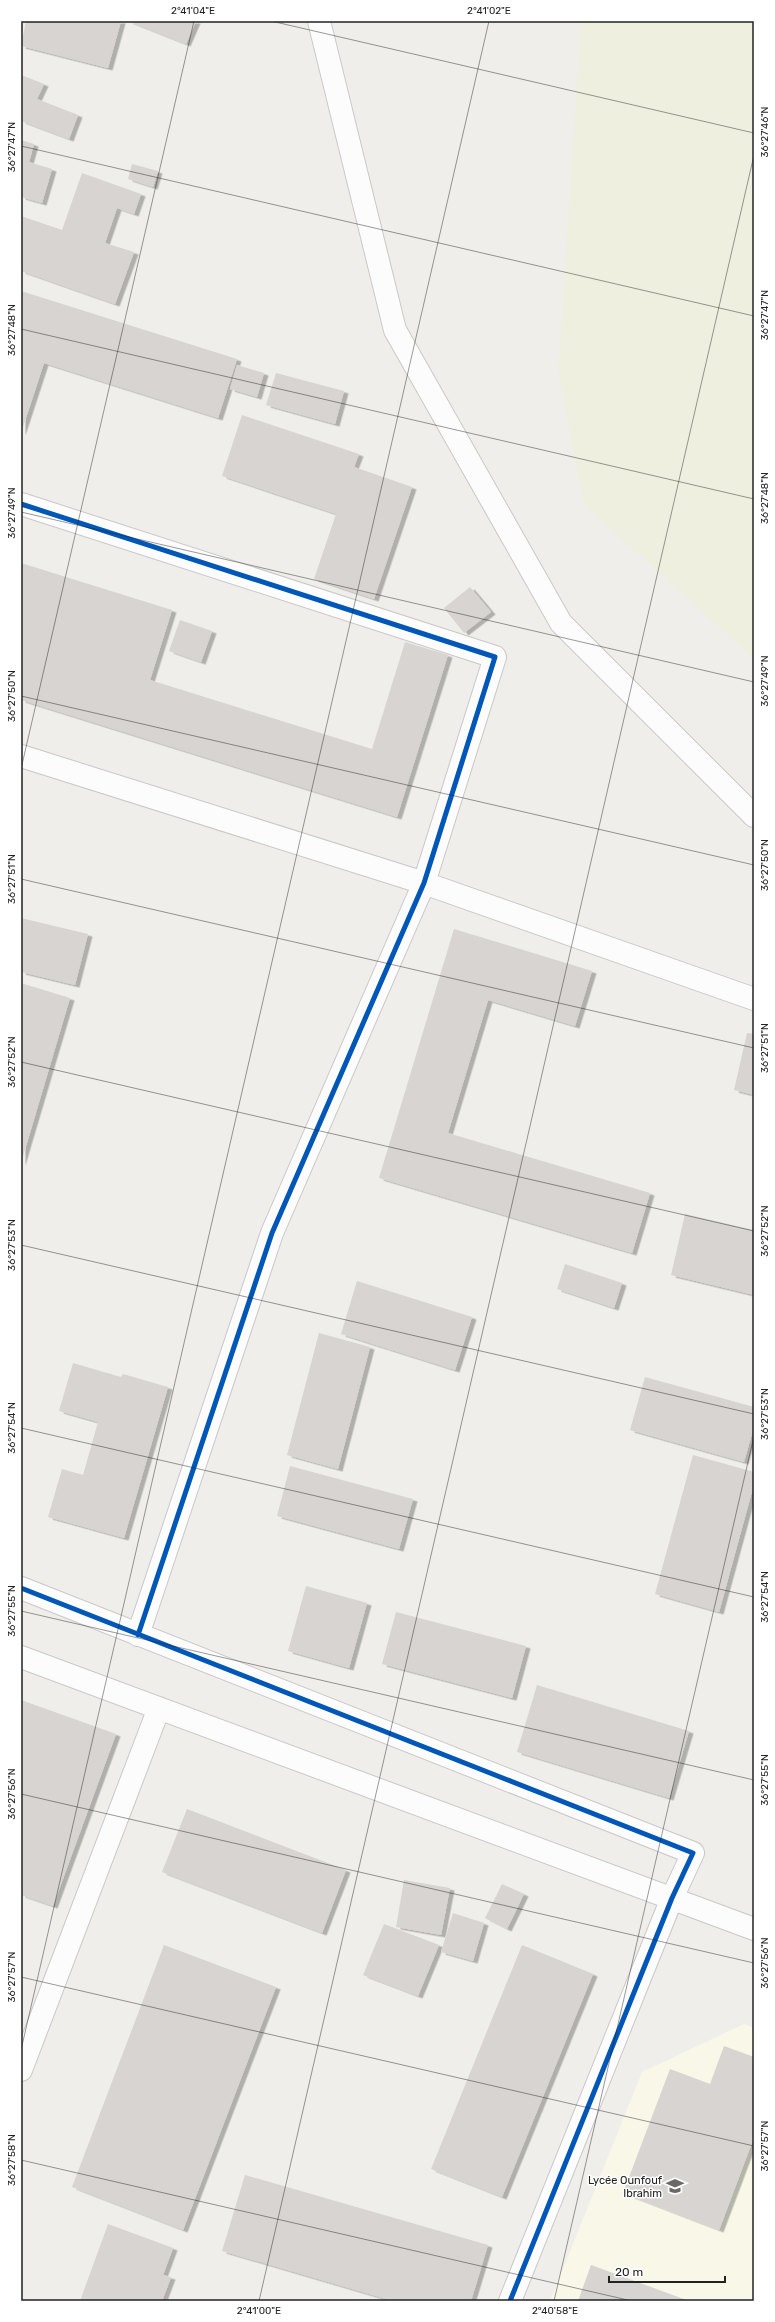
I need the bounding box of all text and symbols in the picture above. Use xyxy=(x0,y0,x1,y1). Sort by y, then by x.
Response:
text: 2°41'04"E xyxy=(171,5,215,17)
text: 2°41'02"E xyxy=(467,5,511,17)
text: 36°27'46"N xyxy=(759,106,771,158)
text: 36°27'47"N xyxy=(6,122,18,172)
text: 36°27'47"N xyxy=(759,290,771,340)
text: 36°27'48"N xyxy=(6,304,18,356)
text: 36°27'48"N xyxy=(759,472,771,524)
text: 36°27'49"N xyxy=(6,487,18,539)
text: 36°27'49"N xyxy=(759,655,771,707)
text: 36°27'50"N xyxy=(6,670,18,722)
text: 36°27'50"N xyxy=(759,839,771,891)
text: 36°27'51"N xyxy=(6,854,18,904)
text: 36°27'51"N xyxy=(759,1023,771,1073)
text: 36°27'52"N xyxy=(6,1036,18,1088)
text: 36°27'52"N xyxy=(759,1205,771,1257)
text: 36°27'53"N xyxy=(6,1219,18,1271)
text: 36°27'53"N xyxy=(759,1388,771,1440)
text: 36°27'54"N xyxy=(6,1402,18,1454)
text: 36°27'54"N xyxy=(759,1571,771,1623)
text: 36°27'55"N xyxy=(6,1585,18,1637)
text: 36°27'55"N xyxy=(759,1754,771,1806)
text: 36°27'56"N xyxy=(6,1768,18,1820)
text: 36°27'56"N xyxy=(759,1937,771,1989)
text: 36°27'57"N xyxy=(6,1952,18,2002)
text: 36°27'57"N xyxy=(759,2121,771,2171)
text: 36°27'58"N xyxy=(6,2134,18,2186)
place label: Lycée Ounfouf Ibrahim xyxy=(588,2174,663,2200)
school or university icon: Lycée Ounfouf Ibrahim xyxy=(665,2176,685,2196)
scale bar xyxy=(609,2258,725,2284)
text: 20 m xyxy=(615,2265,643,2279)
text: 2°41'00"E xyxy=(237,2305,281,2317)
text: 2°40'58"E xyxy=(532,2305,578,2317)

